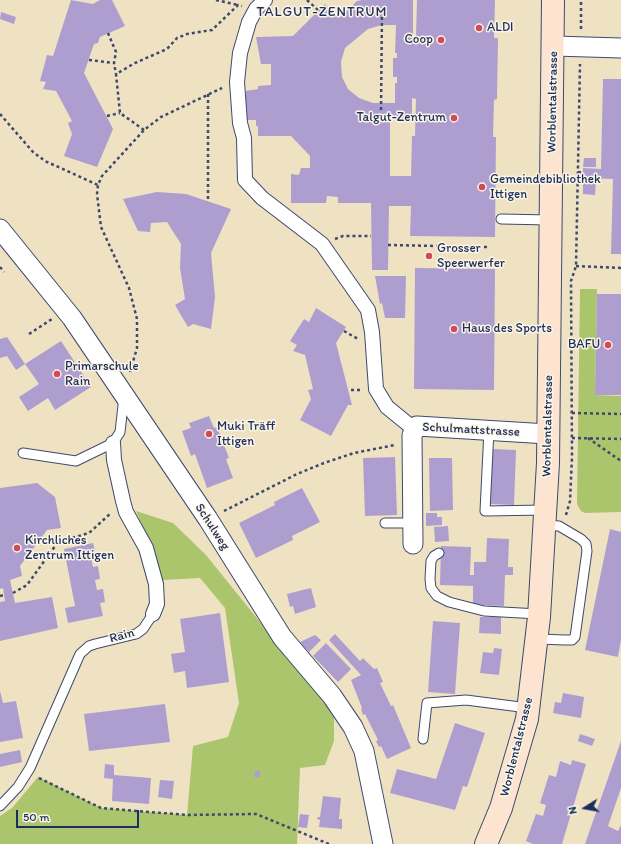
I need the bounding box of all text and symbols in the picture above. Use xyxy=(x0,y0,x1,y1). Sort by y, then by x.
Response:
district label: TALGUT-ZENTRUM xyxy=(256,4,388,20)
place label: ALDI xyxy=(487,20,513,36)
marker: ALDI xyxy=(474,23,484,33)
place label: Coop xyxy=(405,32,433,48)
marker: Coop xyxy=(436,35,446,45)
street label: Worblentalstrasse xyxy=(544,51,562,153)
place label: Talgut-Zentrum xyxy=(357,110,446,126)
marker: Talgut-Zentrum xyxy=(449,113,459,123)
place label: Gemeindebibliothek Ittigen xyxy=(490,172,601,203)
marker: Gemeindebibliothek Ittigen xyxy=(477,182,487,192)
place label: Grosser Speerwerfer xyxy=(437,241,505,272)
marker: Grosser Speerwerfer xyxy=(424,251,434,261)
place label: Haus des Sports xyxy=(462,321,552,337)
marker: Haus des Sports xyxy=(449,324,459,334)
place label: BAFU xyxy=(568,337,600,353)
marker: BAFU xyxy=(603,340,613,350)
place label: Primarschule Rain xyxy=(65,359,139,390)
marker: Primarschule Rain xyxy=(52,369,62,379)
street label: Worblentalstrasse xyxy=(539,375,557,477)
place label: Muki Träff Ittigen xyxy=(217,419,275,450)
street label: Schulmattstrasse xyxy=(422,420,520,440)
marker: Muki Träff Ittigen xyxy=(204,429,214,439)
street label: Schulweg xyxy=(191,501,233,553)
place label: Kirchliches Zentrum Ittigen xyxy=(25,533,114,564)
marker: Kirchliches Zentrum Ittigen xyxy=(12,543,22,553)
street label: Rain xyxy=(108,625,136,647)
street label: Worblentalstrasse xyxy=(497,696,537,798)
north arrow xyxy=(565,788,605,828)
scale bar xyxy=(18,802,141,828)
text: N xyxy=(566,805,580,815)
text: 50 m xyxy=(23,810,49,824)

